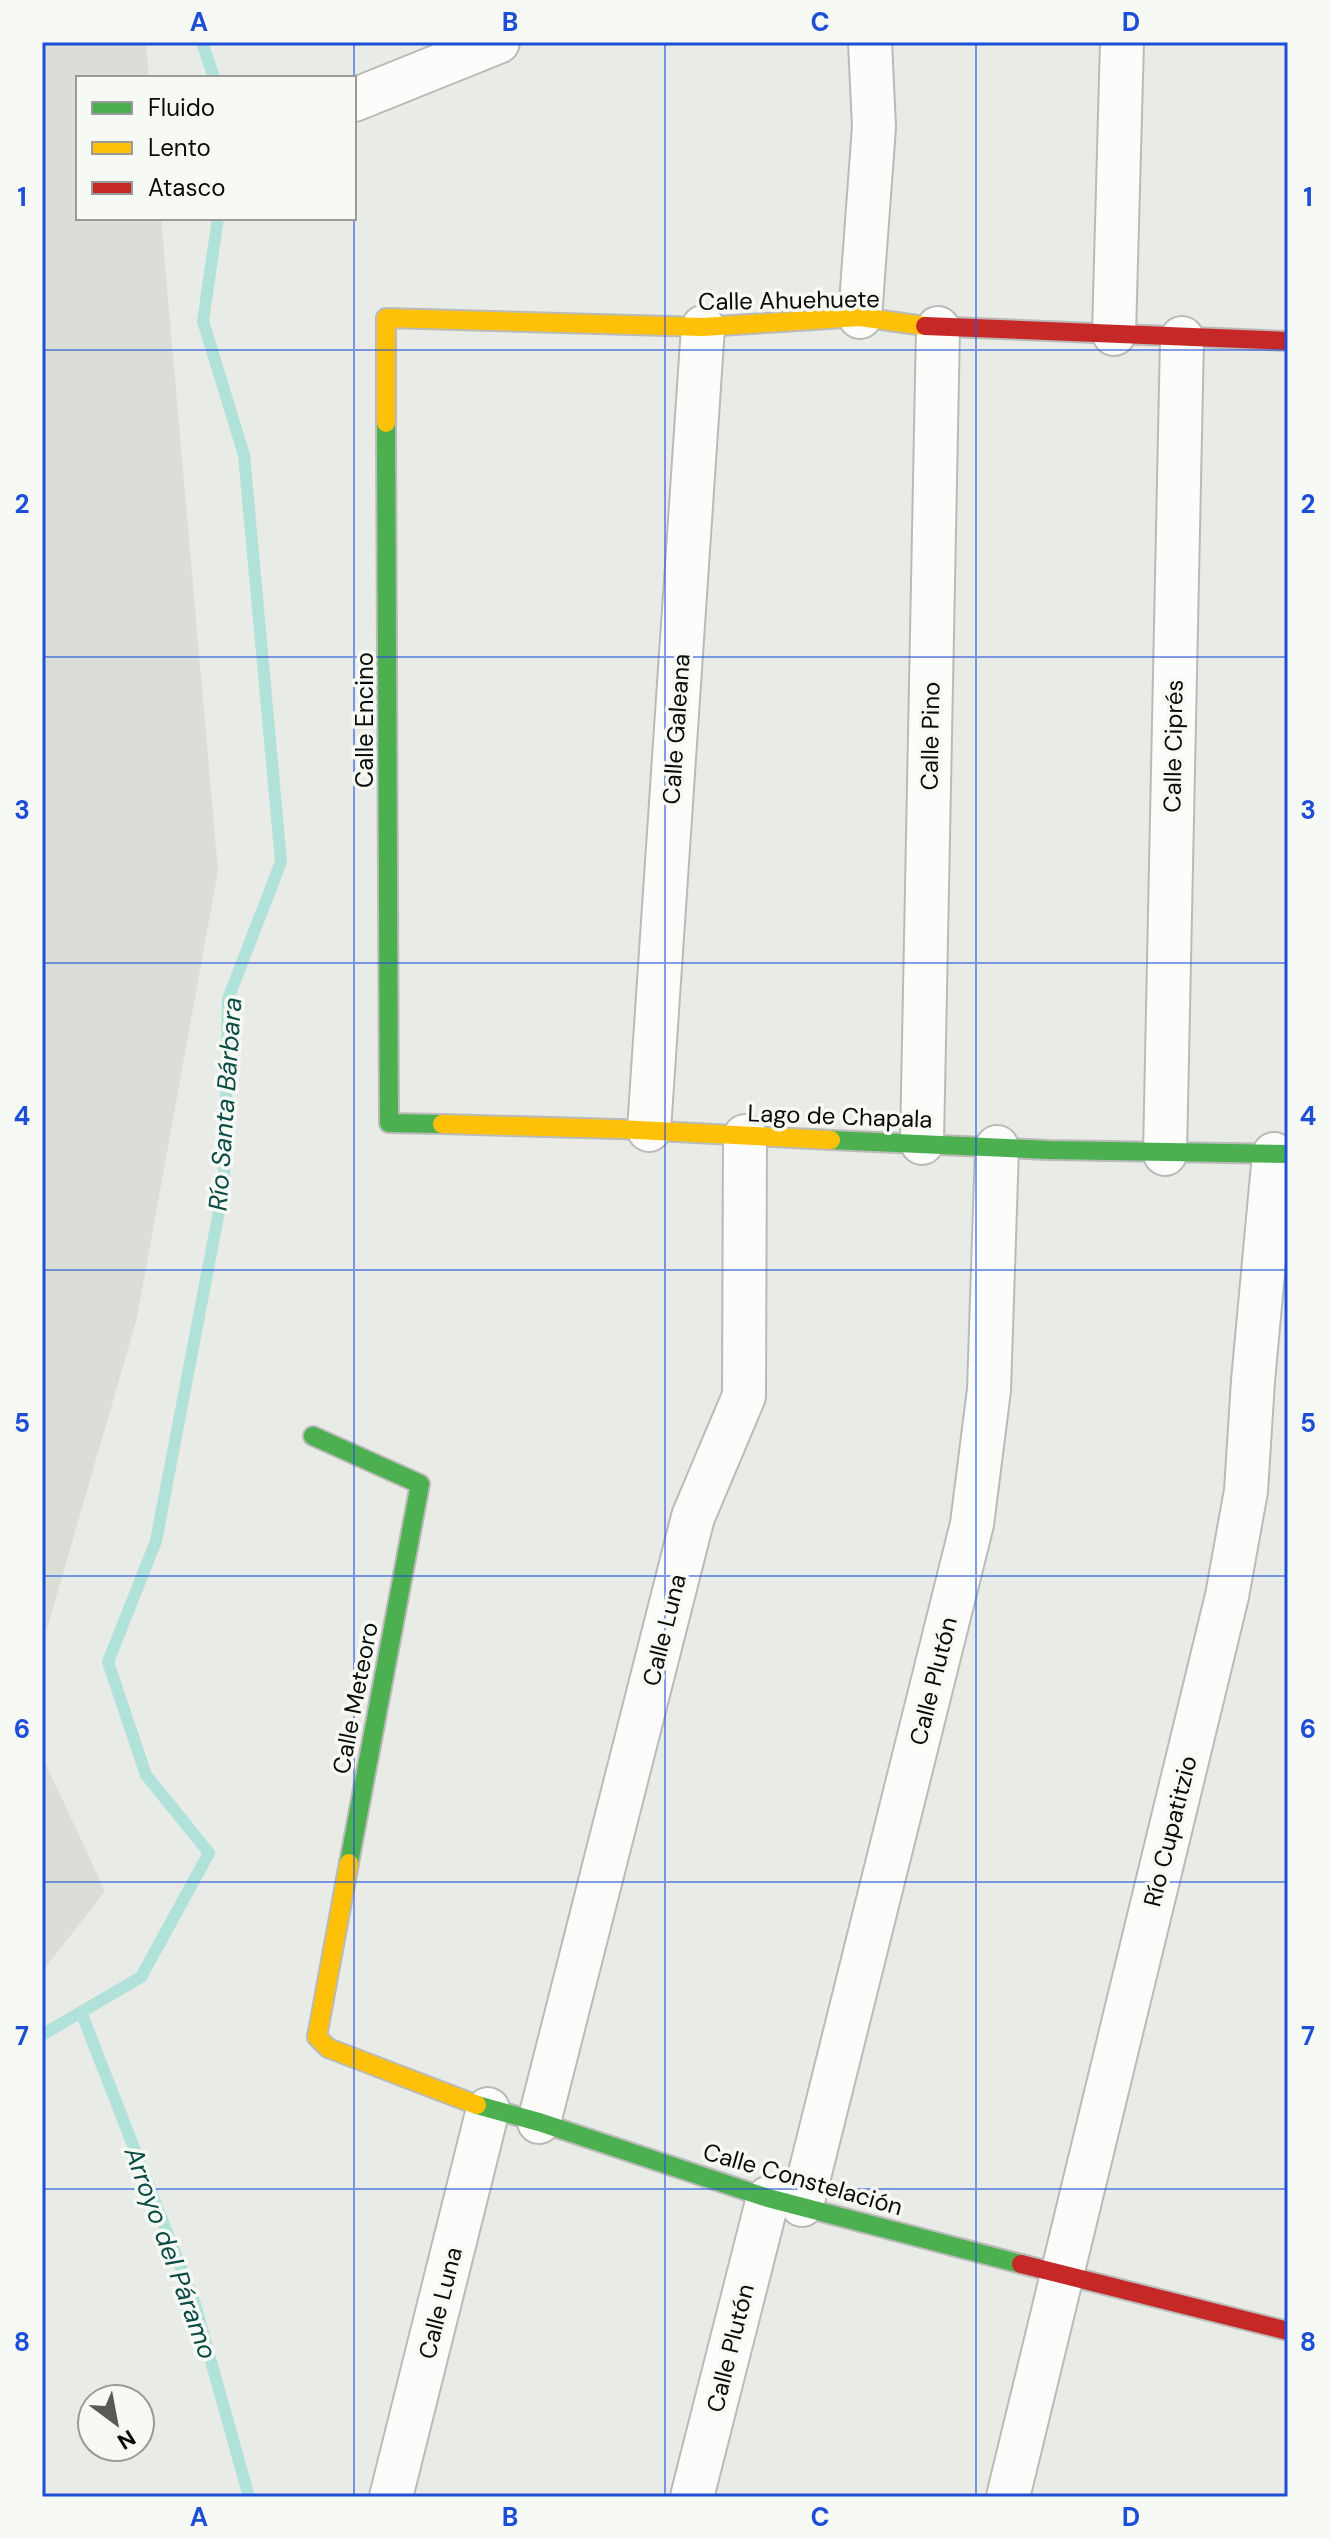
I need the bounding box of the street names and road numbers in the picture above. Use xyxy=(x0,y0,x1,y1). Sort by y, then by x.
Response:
street label: Calle Ahuehuete xyxy=(698,283,880,317)
street label: Calle Encino xyxy=(349,652,380,788)
street label: Calle Galeana xyxy=(655,653,697,805)
street label: Calle Ciprés xyxy=(1156,679,1190,813)
street label: Calle Pino xyxy=(914,681,946,791)
street label: Lago de Chapala xyxy=(747,1097,933,1135)
street label: Calle Luna xyxy=(635,1571,693,1689)
street label: Calle Plutón xyxy=(902,1614,964,1748)
street label: Calle Meteoro xyxy=(325,1619,385,1777)
street label: Río Cupatitzio xyxy=(1136,1752,1204,1910)
street label: Calle Constelación xyxy=(700,2136,906,2222)
street label: Calle Luna xyxy=(411,2244,469,2362)
street label: Calle Plutón xyxy=(699,2281,761,2415)

